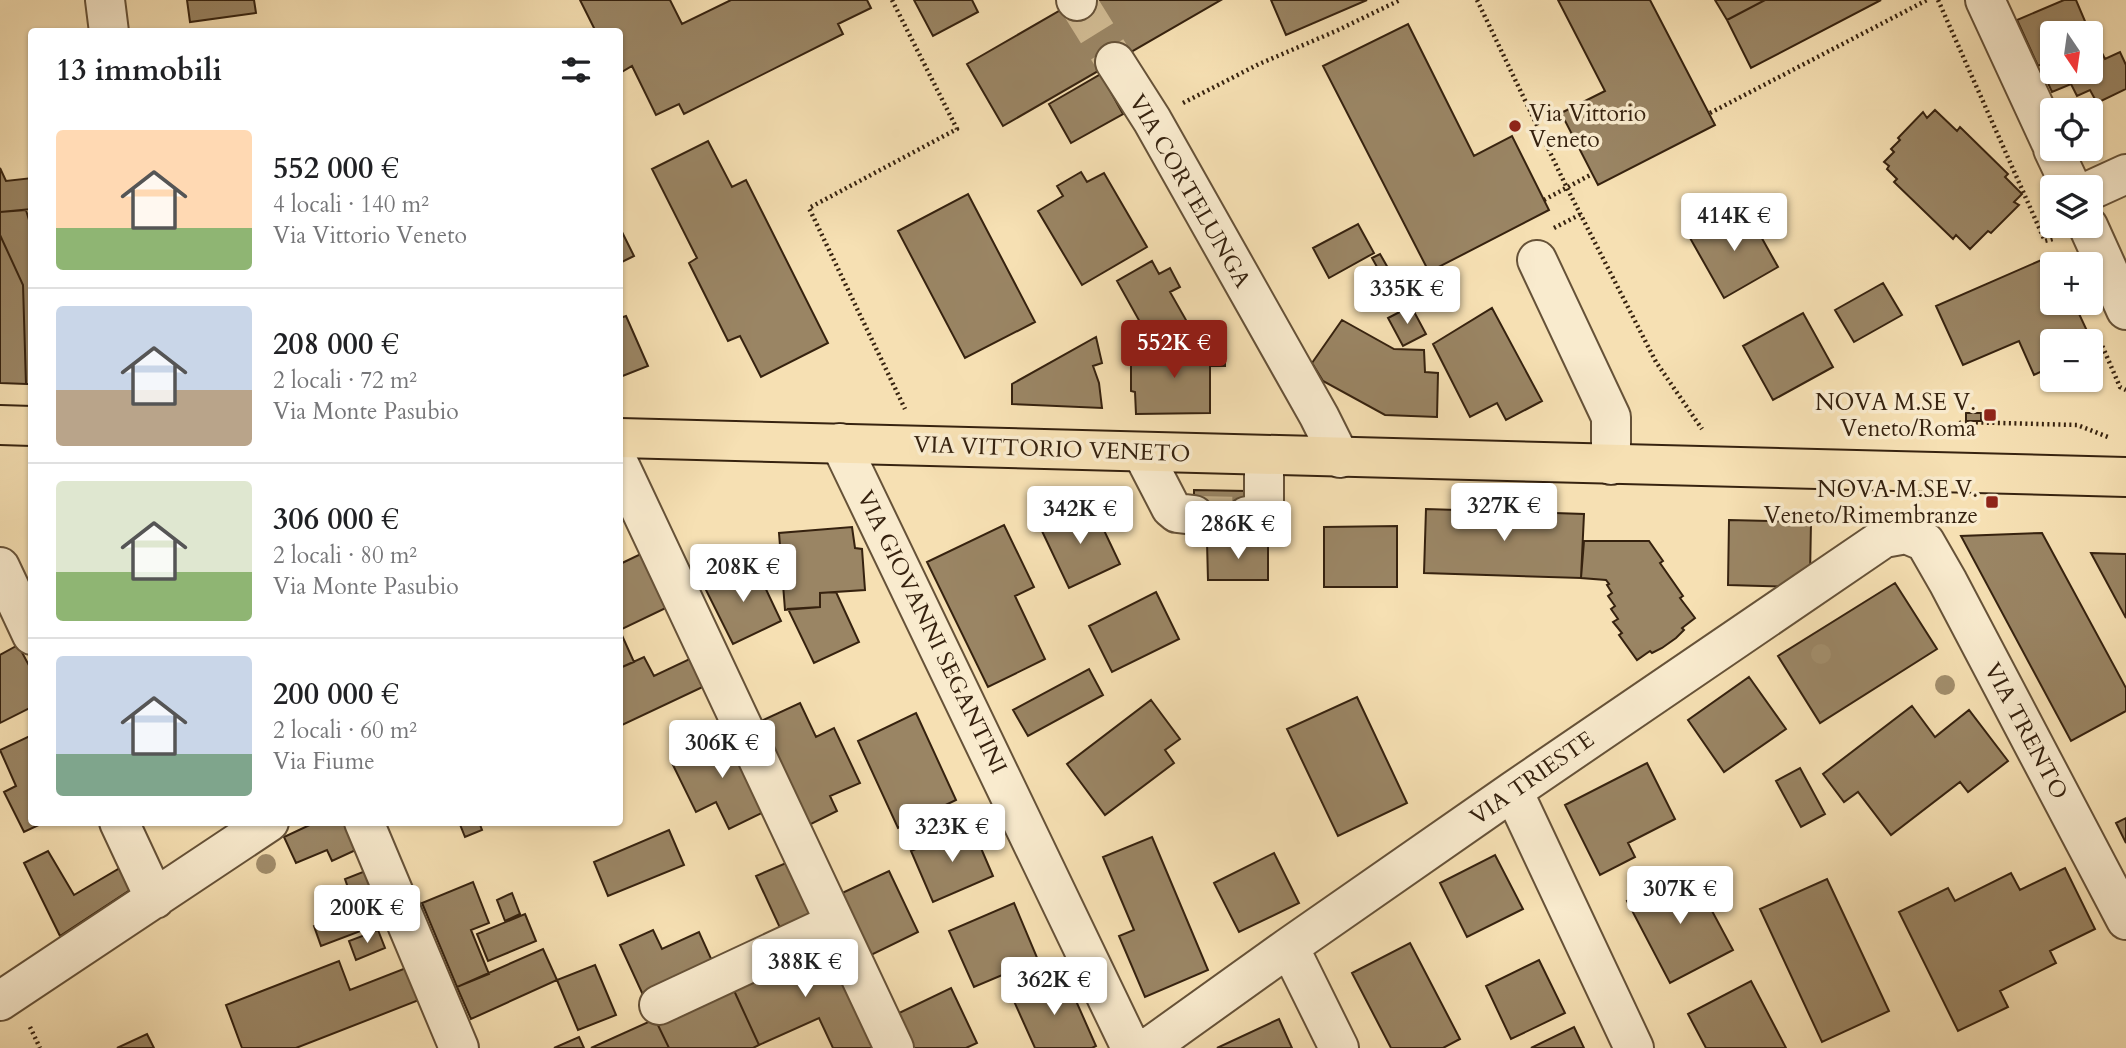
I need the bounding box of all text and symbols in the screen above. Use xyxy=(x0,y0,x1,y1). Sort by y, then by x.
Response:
north arrow xyxy=(2040,21,2104,84)
map controls xyxy=(2040,21,2103,392)
text: 13 immobili xyxy=(56,50,222,91)
icon: filters xyxy=(557,51,595,89)
street label: VIA CORTELUNGA xyxy=(1122,89,1258,294)
place label: Via Vittorio Veneto xyxy=(1529,98,1646,155)
button: locate xyxy=(2040,98,2103,161)
marker: Via Vittorio Veneto xyxy=(1507,118,1523,134)
text: 552 000 € xyxy=(273,148,399,189)
icon: home xyxy=(112,158,196,242)
button: layers xyxy=(2040,175,2103,238)
text: 4 locali · 140 m² xyxy=(273,189,429,220)
pin: 414K € xyxy=(1677,194,1791,253)
text: 414K € xyxy=(1697,200,1771,231)
text: Via Vittorio Veneto xyxy=(273,220,467,251)
button: + xyxy=(2040,252,2103,315)
pin: 335K € xyxy=(1350,266,1464,326)
text: 335K € xyxy=(1370,273,1444,304)
pin: 552K € xyxy=(1117,320,1231,380)
text: 208 000 € xyxy=(273,324,399,365)
text: 552K € xyxy=(1137,327,1211,358)
button: − xyxy=(2040,329,2103,392)
icon: home xyxy=(112,334,196,418)
text: 2 locali · 72 m² xyxy=(273,365,417,396)
place label: NOVA M.SE V. Veneto/Roma xyxy=(1815,387,1976,444)
text: Via Monte Pasubio xyxy=(273,396,459,427)
marker: NOVA M.SE V. Veneto/Roma xyxy=(1982,407,1998,423)
street label: VIA VITTORIO VENETO xyxy=(913,429,1191,469)
place label: NOVA M.SE V. Veneto/Rimembranze xyxy=(1764,474,1978,531)
pin: 327K € xyxy=(1447,484,1561,543)
street label: VIA GIOVANNI SEGANTINI xyxy=(850,485,1014,779)
pin: 342K € xyxy=(1023,486,1137,546)
text: 327K € xyxy=(1467,490,1541,521)
text: 342K € xyxy=(1043,493,1117,524)
marker: NOVA M.SE V. Veneto/Rimembranze xyxy=(1984,494,2000,510)
text: 306 000 € xyxy=(273,499,399,540)
pin: 286K € xyxy=(1181,502,1295,561)
text: 286K € xyxy=(1201,508,1275,539)
icon: home xyxy=(112,509,196,593)
text: 2 locali · 80 m² xyxy=(273,540,417,571)
pin: 208K € xyxy=(686,544,800,604)
text: 208K € xyxy=(706,551,780,582)
text: Via Monte Pasubio xyxy=(273,571,459,602)
street label: VIA TRENTO xyxy=(1977,657,2075,805)
text: 200 000 € xyxy=(273,674,399,715)
icon: home xyxy=(112,684,196,768)
text: 2 locali · 60 m² xyxy=(273,715,417,746)
pin: 306K € xyxy=(665,720,779,780)
street label: VIA TRIESTE xyxy=(1464,724,1600,832)
text: 306K € xyxy=(685,727,759,758)
text: Via Fiume xyxy=(273,746,375,777)
pin: 323K € xyxy=(895,804,1009,864)
text: 323K € xyxy=(915,811,989,842)
pin: 307K € xyxy=(1623,866,1737,926)
text: 307K € xyxy=(1643,873,1717,904)
pin: 200K € xyxy=(310,886,424,945)
text: 200K € xyxy=(330,892,404,923)
pin: 388K € xyxy=(748,940,862,999)
text: 388K € xyxy=(768,946,842,977)
pin: 362K € xyxy=(997,958,1111,1017)
text: 362K € xyxy=(1017,964,1091,995)

